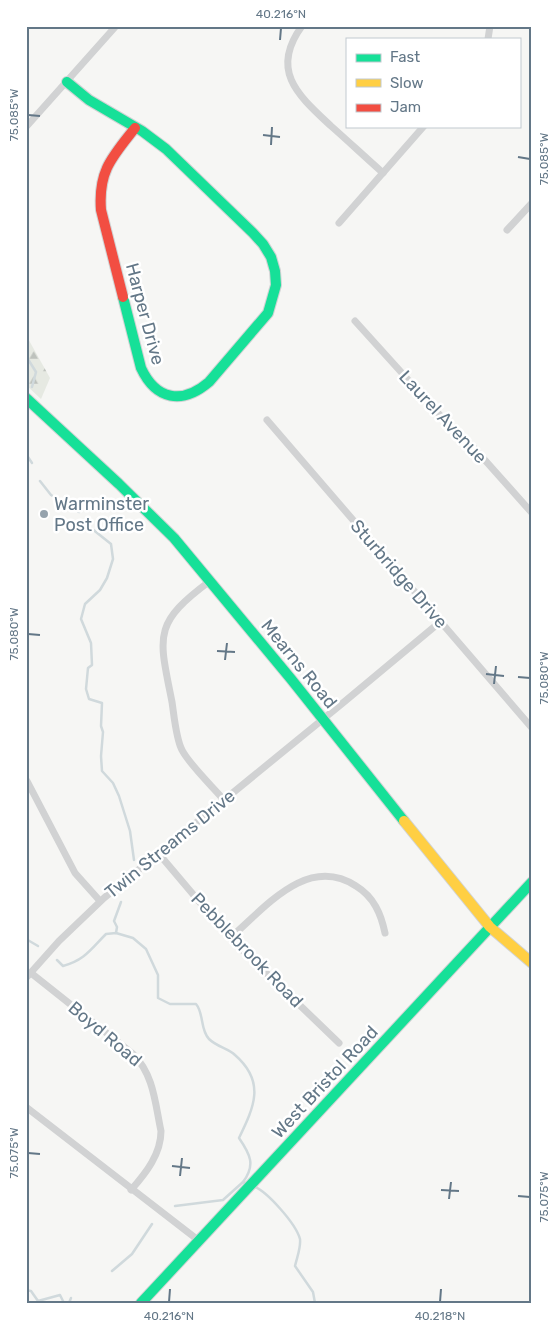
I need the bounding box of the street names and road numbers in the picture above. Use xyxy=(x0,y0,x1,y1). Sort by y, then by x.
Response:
street label: Harper Drive xyxy=(121,261,169,367)
street label: Laurel Avenue xyxy=(394,366,492,468)
street label: Sturbridge Drive xyxy=(346,515,452,633)
street label: Mearns Road xyxy=(256,615,342,713)
street label: Twin Streams Drive xyxy=(100,785,240,903)
street label: Pebblebrook Road xyxy=(186,888,308,1012)
street label: Boyd Road xyxy=(64,997,146,1071)
street label: West Bristol Road xyxy=(267,1021,383,1143)

